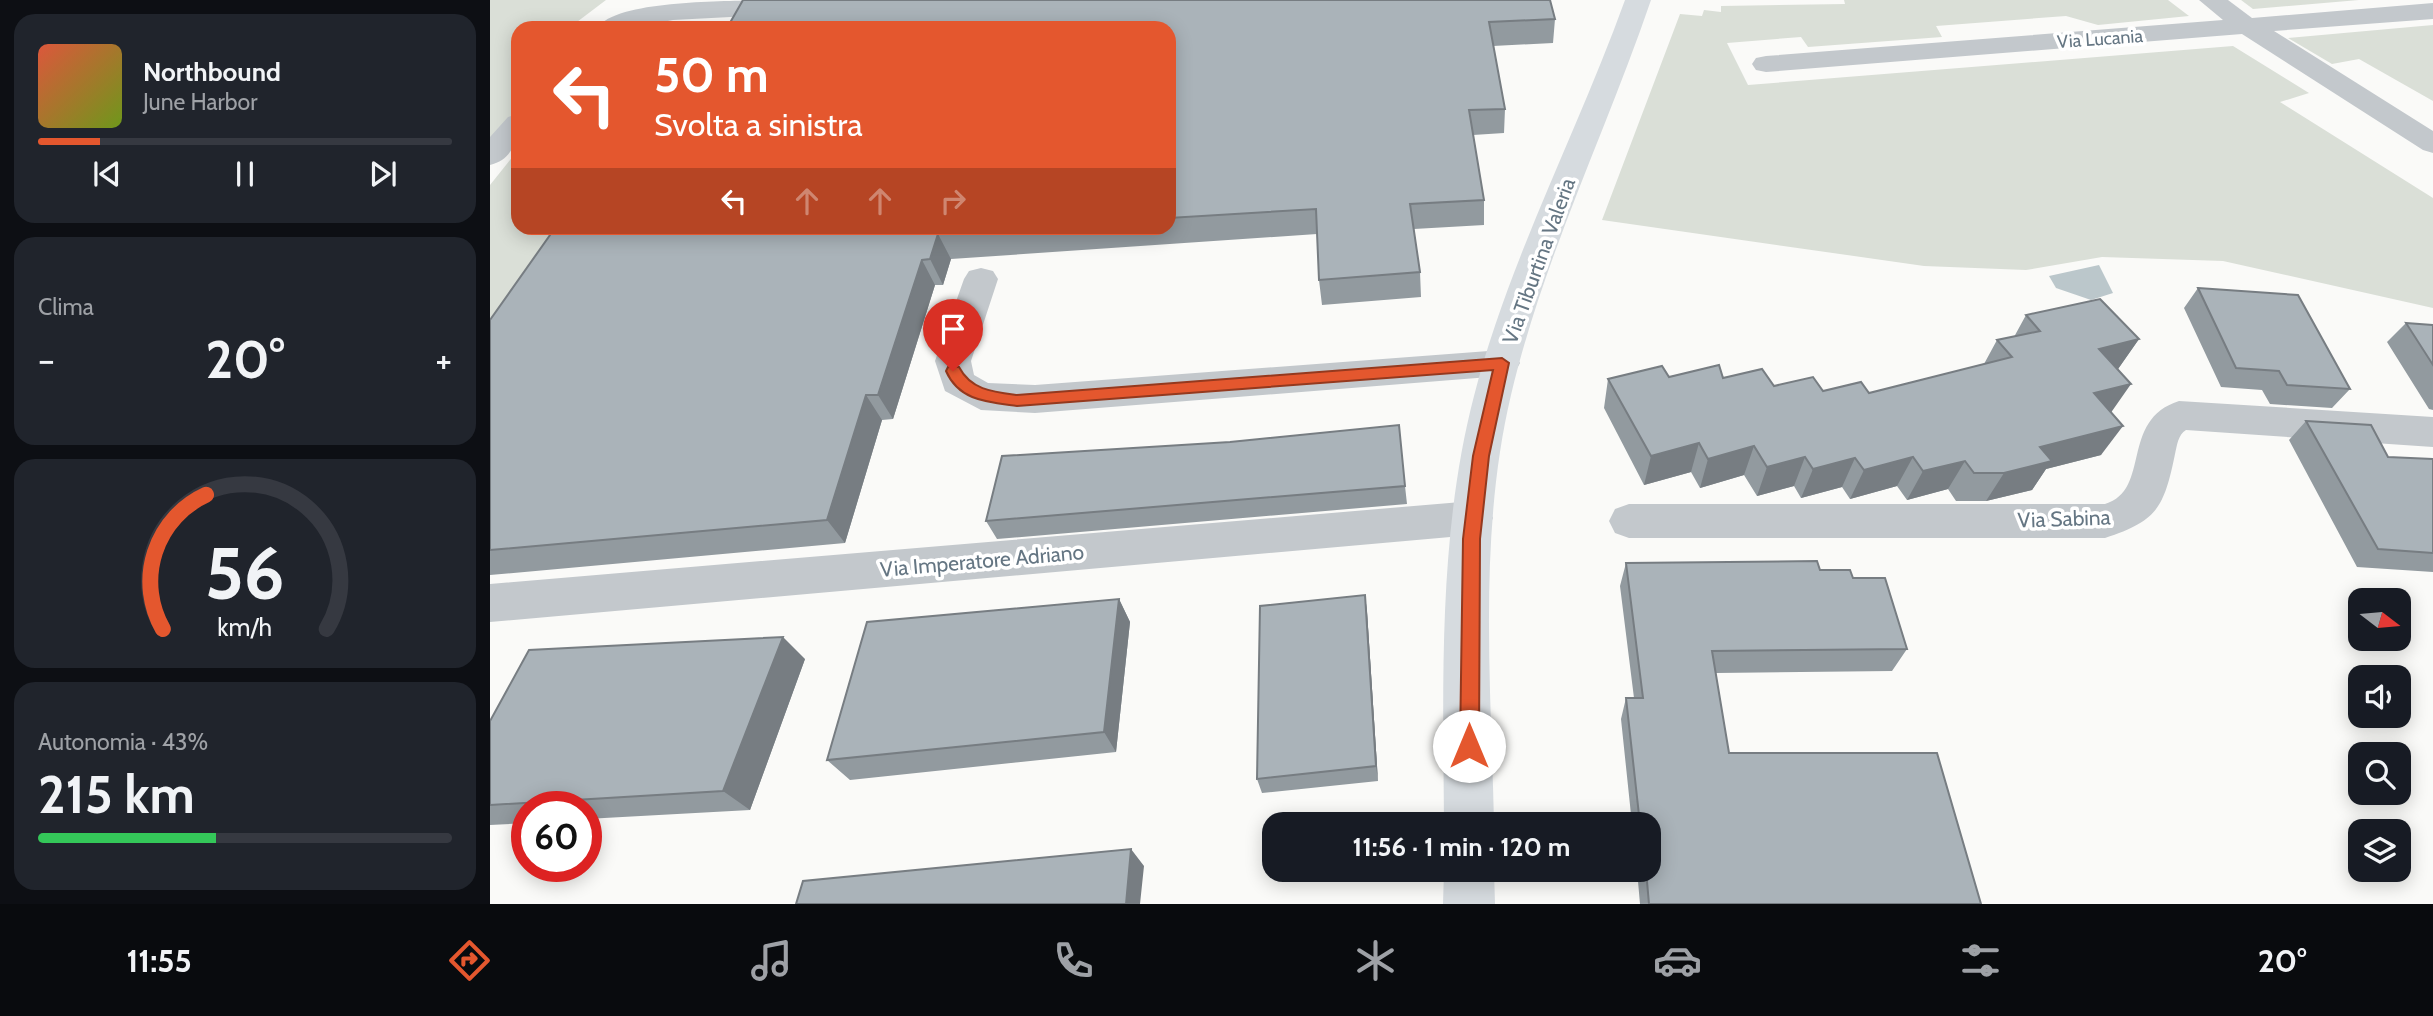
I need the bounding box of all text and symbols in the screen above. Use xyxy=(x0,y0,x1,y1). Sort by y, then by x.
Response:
street label: Via Lucania xyxy=(2056,25,2144,53)
text: 50 m xyxy=(654,45,769,104)
icon: left xyxy=(539,49,630,140)
text: Northbound xyxy=(143,56,281,88)
text: June Harbor xyxy=(143,88,257,116)
text: Svolta a sinistra xyxy=(654,105,863,144)
icon: previous xyxy=(88,155,126,193)
icon: pause xyxy=(226,155,264,193)
icon: next xyxy=(364,155,402,193)
street label: Via Tiburtina Valeria xyxy=(1497,174,1580,347)
icon: left xyxy=(715,182,753,220)
icon: ahead xyxy=(788,182,826,220)
icon: ahead xyxy=(861,182,899,220)
icon: right xyxy=(934,182,972,220)
text: Clima xyxy=(38,293,94,321)
pin xyxy=(923,299,983,371)
icon: arrive xyxy=(934,310,972,348)
text: 20° xyxy=(205,328,285,391)
text: − xyxy=(38,336,55,383)
text: + xyxy=(435,336,452,383)
street label: Via Sabina xyxy=(2017,504,2111,533)
text: 56 xyxy=(205,530,285,618)
street label: Via Imperatore Adriano xyxy=(879,539,1085,582)
north arrow xyxy=(2348,588,2412,651)
map controls xyxy=(2348,588,2411,882)
text: km/h xyxy=(218,612,272,642)
button: sound xyxy=(2348,665,2411,728)
position arrow xyxy=(1432,709,1506,783)
text: Autonomia · 43% xyxy=(38,728,208,756)
button: search xyxy=(2348,742,2411,805)
text: 215 km xyxy=(38,763,195,826)
speed limit sign: 60 xyxy=(511,791,602,882)
button: layers xyxy=(2348,819,2411,882)
text: 11:56 · 1 min · 120 m xyxy=(1353,831,1570,863)
icon: directions xyxy=(445,936,494,985)
icon: music xyxy=(747,936,796,985)
icon: phone xyxy=(1049,936,1098,985)
icon: climate xyxy=(1351,936,1400,985)
icon: car xyxy=(1653,936,1702,985)
icon: filters xyxy=(1956,936,2005,985)
text: 11:55 xyxy=(127,941,192,980)
text: 20° xyxy=(2258,941,2306,980)

